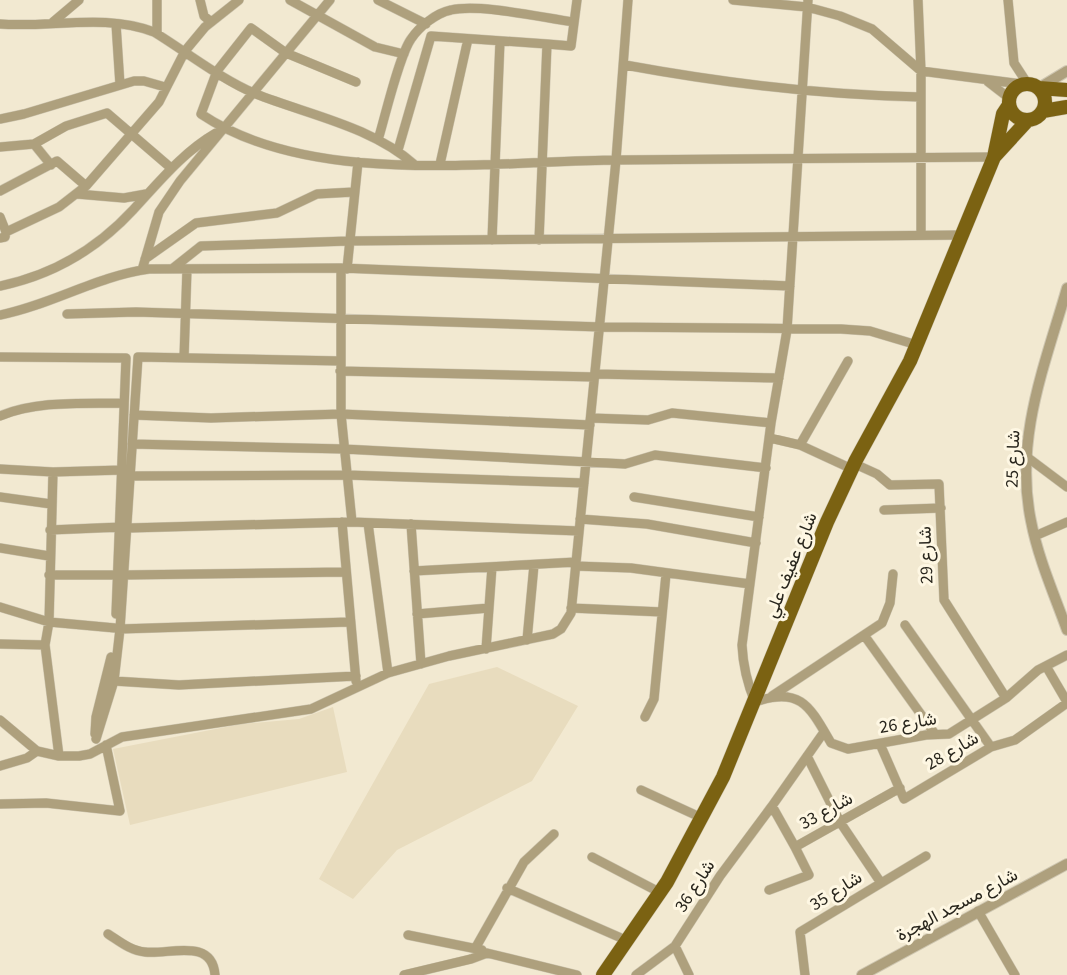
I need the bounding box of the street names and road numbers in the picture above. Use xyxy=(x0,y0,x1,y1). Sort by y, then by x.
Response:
street label: شارع 25 xyxy=(1000,430,1026,488)
street label: شارع عفيف علي xyxy=(758,508,825,622)
street label: شارع 29 xyxy=(913,526,939,584)
street label: شارع 26 xyxy=(878,706,938,740)
street label: شارع 28 xyxy=(921,726,983,776)
street label: شارع 33 xyxy=(795,786,857,836)
street label: شارع 36 xyxy=(669,855,721,917)
street label: شارع مسجد الهجرة xyxy=(892,862,1022,948)
street label: شارع 35 xyxy=(805,865,867,917)

